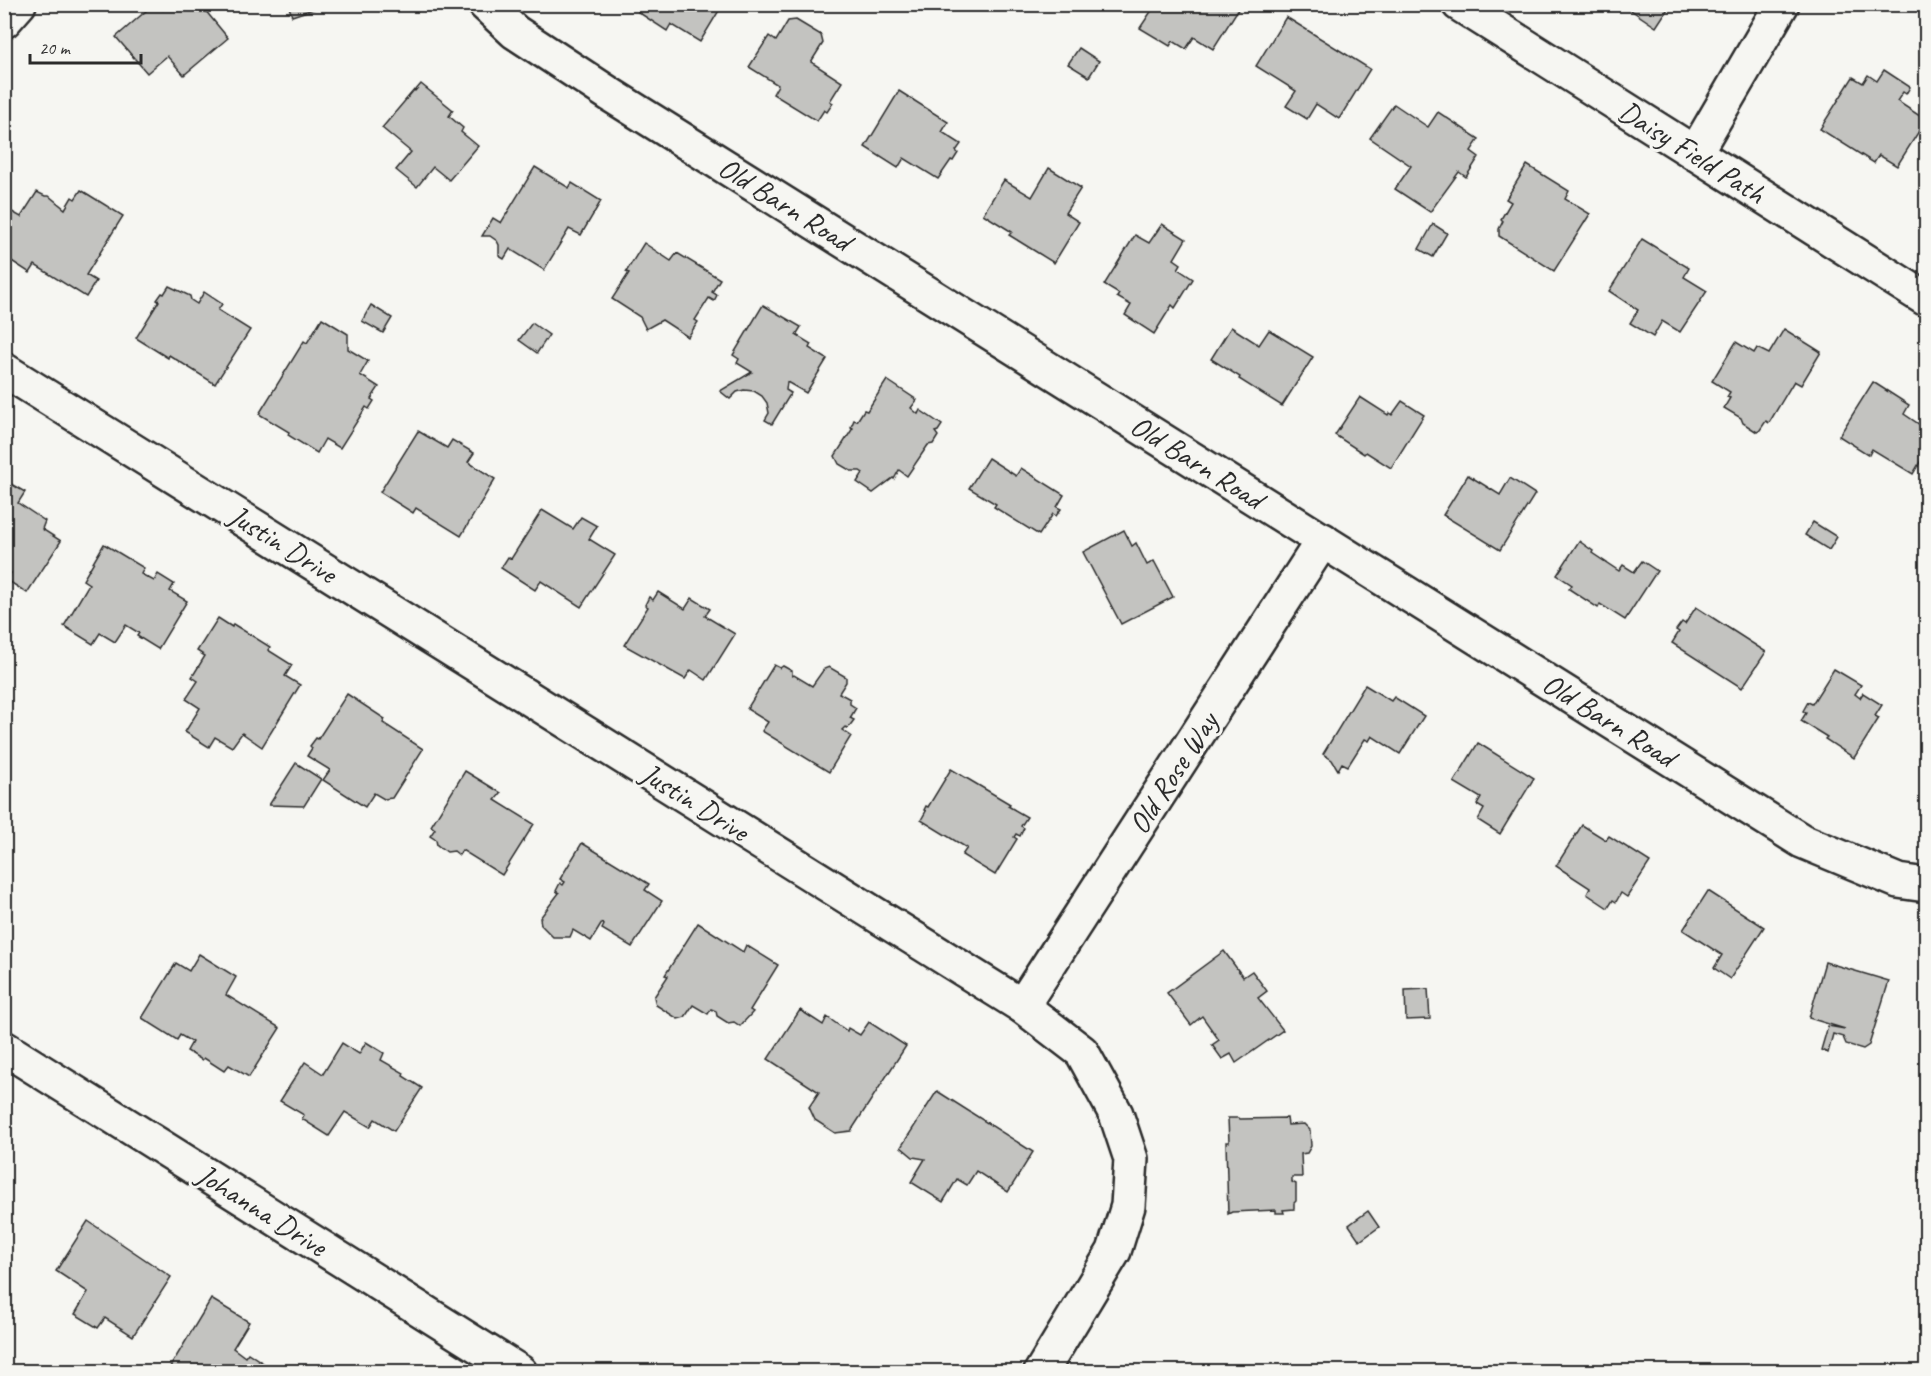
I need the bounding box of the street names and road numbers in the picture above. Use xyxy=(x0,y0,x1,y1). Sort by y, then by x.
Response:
street label: Daisy Field Path xyxy=(1612,92,1773,212)
street label: Old Barn Road xyxy=(712,148,862,262)
street label: Old Barn Road xyxy=(1124,406,1274,520)
street label: Justin Drive xyxy=(220,495,346,593)
street label: Old Barn Road xyxy=(1536,664,1686,778)
street label: Old Rose Way xyxy=(1120,703,1228,841)
street label: Justin Drive xyxy=(632,753,758,851)
street label: Johanna Drive xyxy=(188,1154,336,1266)

